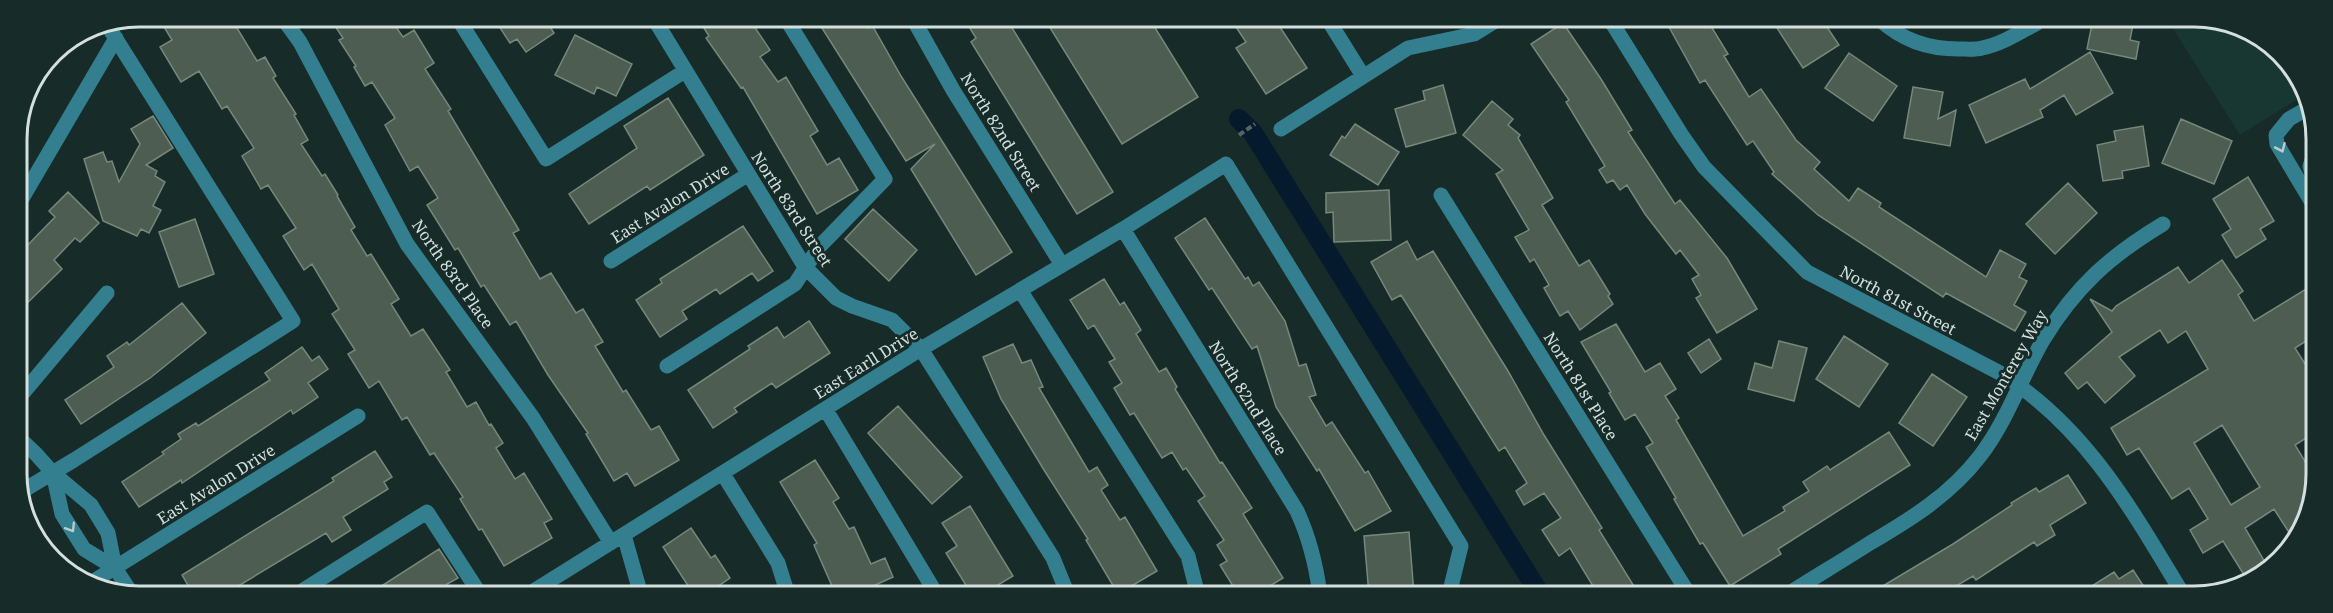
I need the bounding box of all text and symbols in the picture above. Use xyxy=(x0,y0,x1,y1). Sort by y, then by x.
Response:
street label: North 82nd Street xyxy=(956,69,1046,196)
one-way arrow xyxy=(2274,141,2286,152)
street label: North 83rd Street xyxy=(747,147,838,271)
street label: East Avalon Drive xyxy=(607,158,733,248)
street label: North 83rd Place xyxy=(407,215,499,333)
street label: North 81st Street xyxy=(1836,260,1960,340)
street label: East Monterey Way xyxy=(1960,305,2053,444)
street label: East Earll Drive xyxy=(810,322,922,404)
street label: North 81st Place xyxy=(1539,328,1623,444)
street label: North 82nd Place xyxy=(1204,337,1292,459)
street label: East Avalon Drive xyxy=(153,439,279,529)
one-way arrow xyxy=(63,522,74,533)

